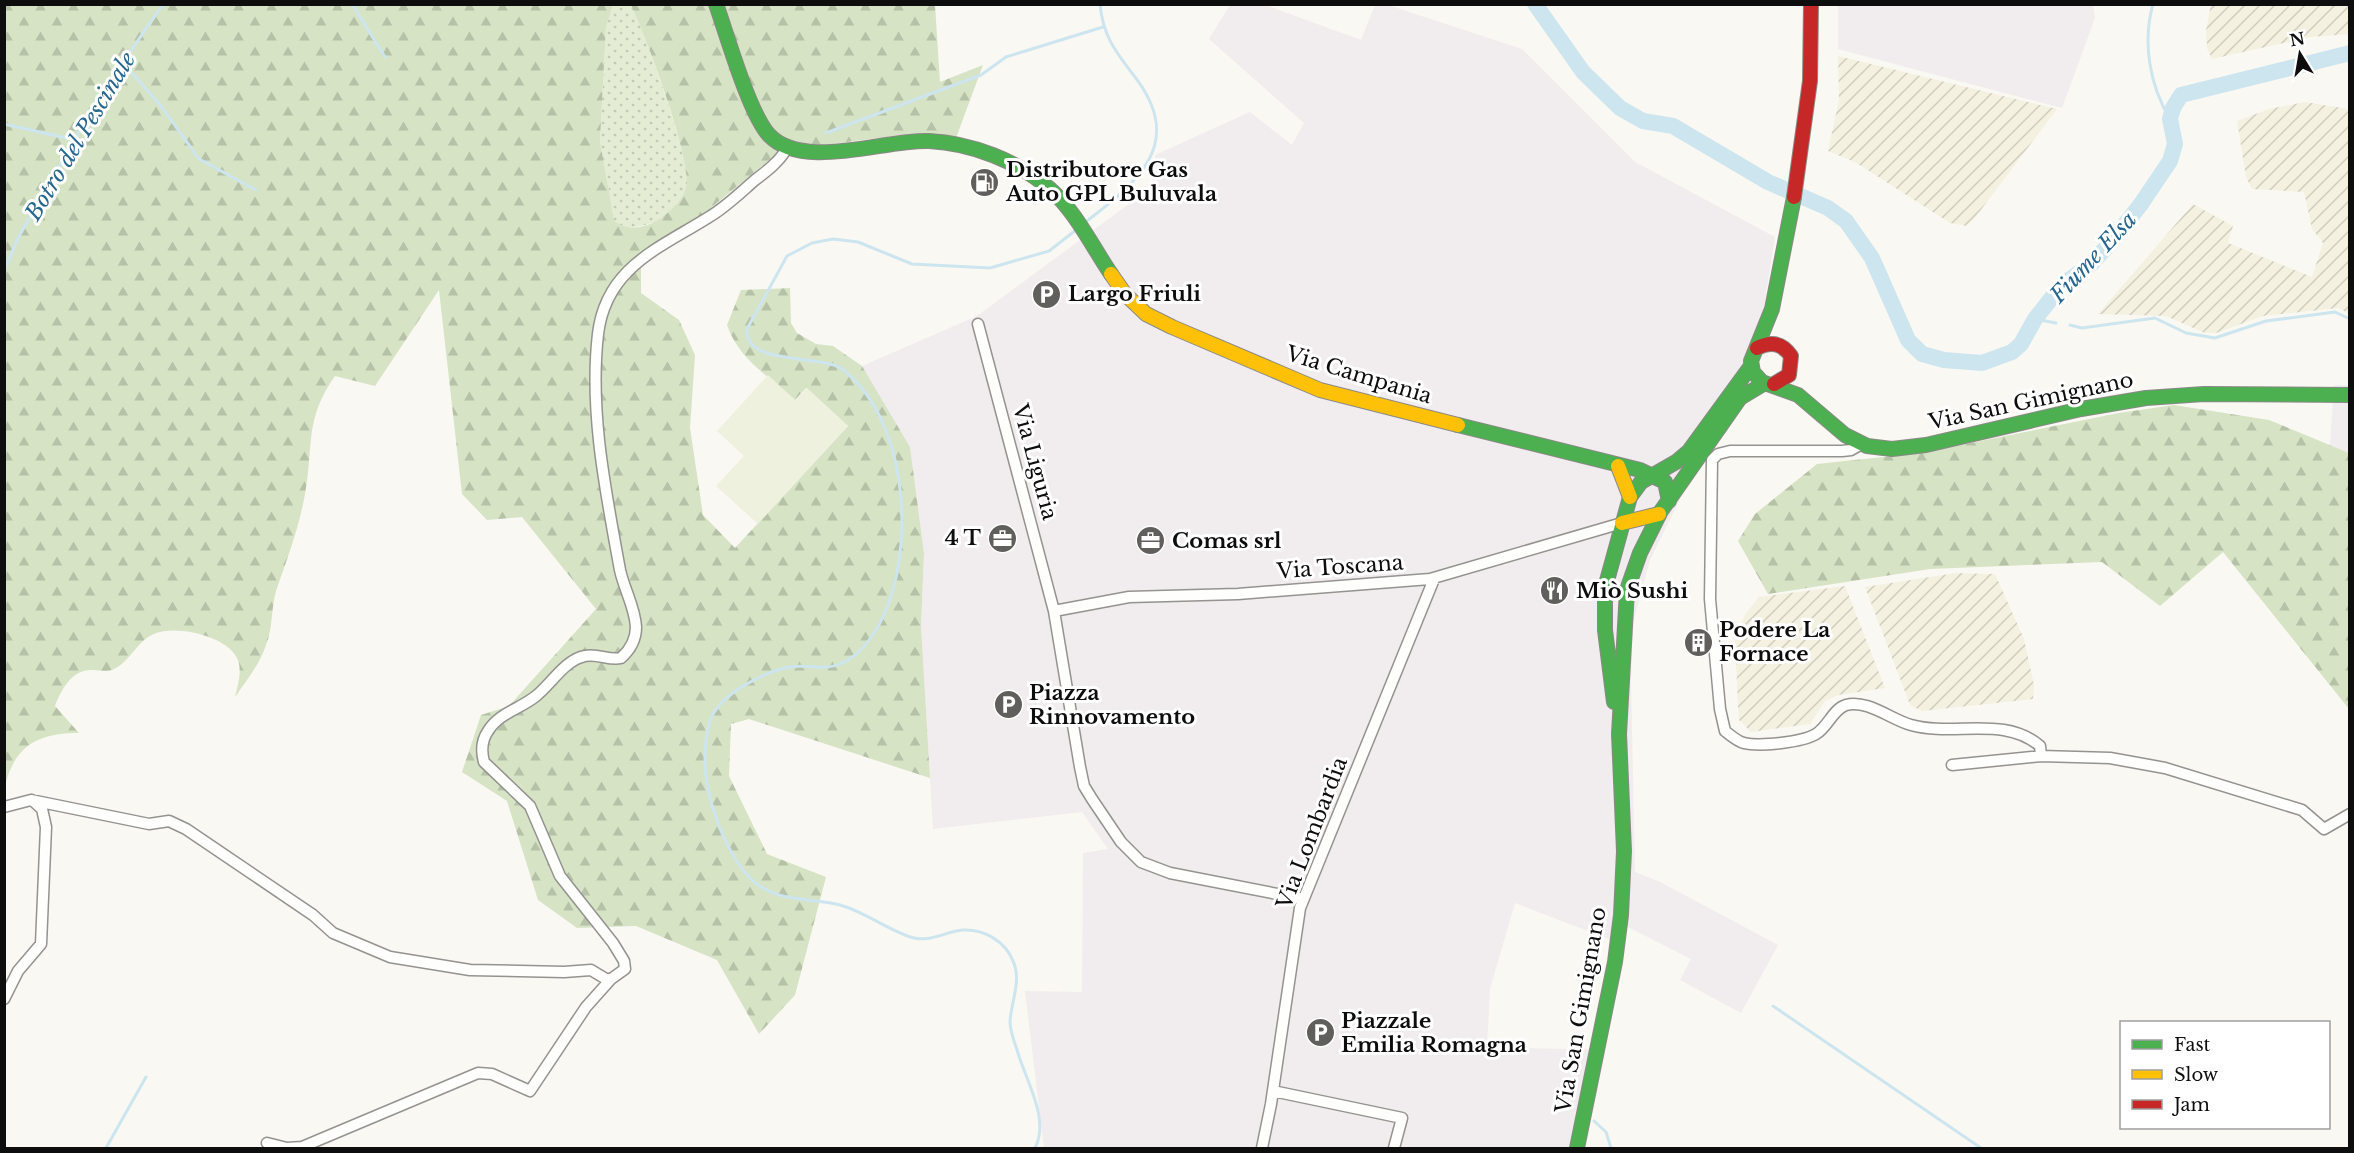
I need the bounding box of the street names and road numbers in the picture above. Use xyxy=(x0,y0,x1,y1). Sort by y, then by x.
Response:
street label: Via Campania xyxy=(1282,340,1435,410)
street label: Via San Gimignano xyxy=(1925,367,2136,436)
street label: Via Liguria xyxy=(1007,400,1063,523)
street label: Via Toscana xyxy=(1275,550,1405,584)
street label: Via Lombardia xyxy=(1271,753,1353,914)
street label: Via San Gimignano xyxy=(1550,905,1612,1116)

